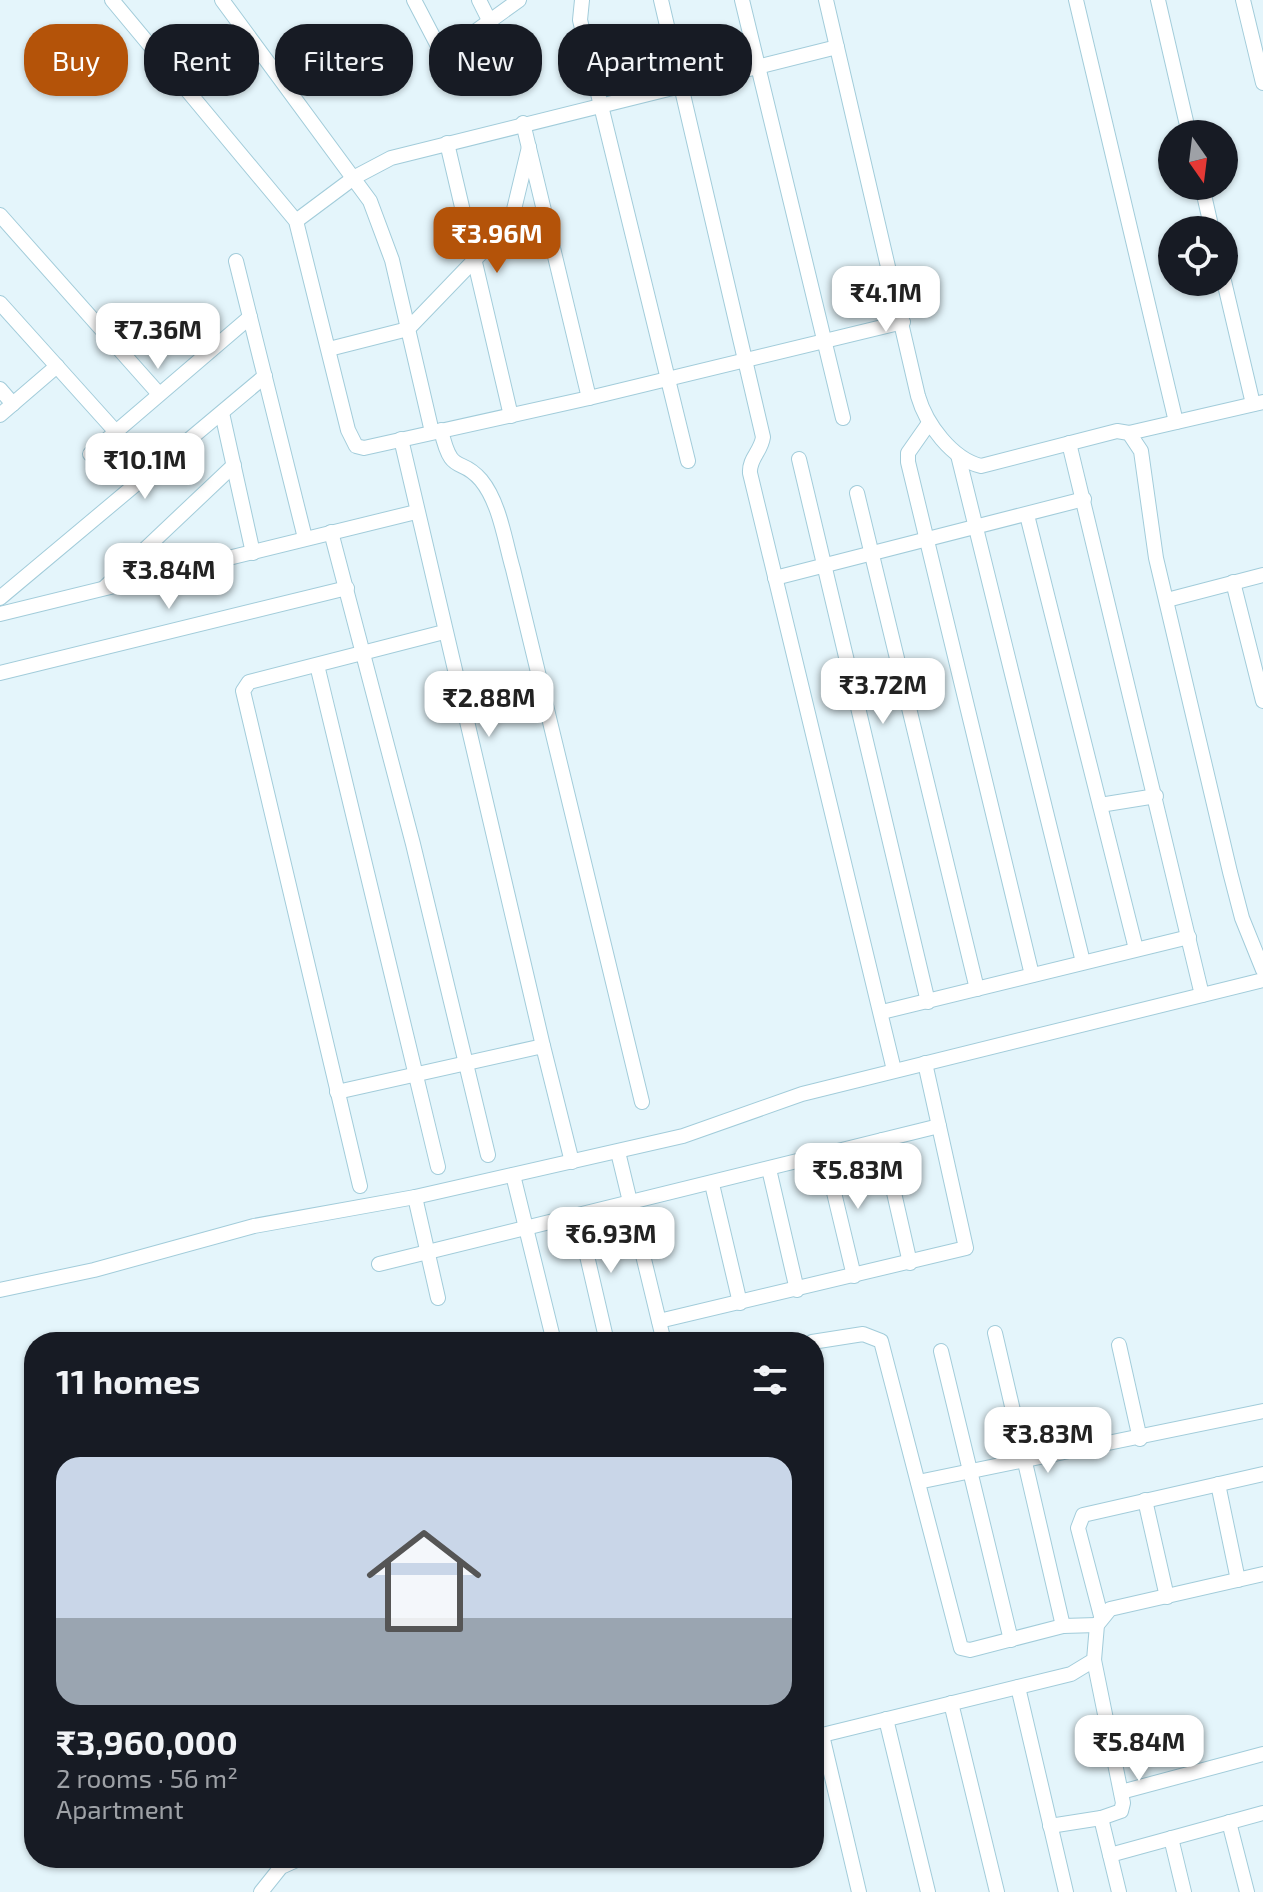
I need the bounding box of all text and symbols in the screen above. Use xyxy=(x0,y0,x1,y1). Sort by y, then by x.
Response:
chip: Buy xyxy=(24,24,128,96)
chip: Rent xyxy=(144,24,259,96)
chip: Filters xyxy=(275,24,413,96)
chip: New xyxy=(429,24,542,96)
chip: Apartment xyxy=(558,24,752,96)
north arrow xyxy=(1158,120,1238,200)
map controls xyxy=(1158,120,1238,296)
pin: ₹3.96M xyxy=(432,207,562,275)
button: locate xyxy=(1158,216,1238,296)
text: ₹3.96M xyxy=(452,217,542,248)
pin: ₹4.1M xyxy=(830,266,942,334)
text: ₹4.1M xyxy=(850,276,922,307)
pin: ₹7.36M xyxy=(93,303,223,371)
text: ₹7.36M xyxy=(114,313,202,344)
pin: ₹10.1M xyxy=(80,433,210,501)
text: ₹10.1M xyxy=(103,443,187,474)
pin: ₹3.84M xyxy=(104,543,234,611)
text: ₹3.84M xyxy=(122,553,216,584)
pin: ₹3.72M xyxy=(818,658,948,726)
text: ₹3.72M xyxy=(839,668,927,699)
pin: ₹2.88M xyxy=(424,671,554,739)
text: ₹2.88M xyxy=(442,681,536,712)
pin: ₹5.83M xyxy=(793,1143,923,1211)
text: ₹5.83M xyxy=(813,1153,903,1184)
pin: ₹6.93M xyxy=(546,1207,676,1275)
text: ₹6.93M xyxy=(566,1217,656,1248)
icon: filters xyxy=(748,1358,792,1402)
text: 11 homes xyxy=(56,1360,200,1401)
pin: ₹3.83M xyxy=(983,1407,1113,1475)
text: ₹3.83M xyxy=(1002,1417,1094,1448)
icon: home xyxy=(352,1509,496,1653)
pin: ₹5.84M xyxy=(1074,1715,1204,1783)
text: ₹3,960,000 xyxy=(56,1721,238,1762)
text: ₹5.84M xyxy=(1093,1725,1185,1756)
text: 2 rooms · 56 m² xyxy=(56,1762,238,1793)
text: Apartment xyxy=(56,1793,184,1824)

